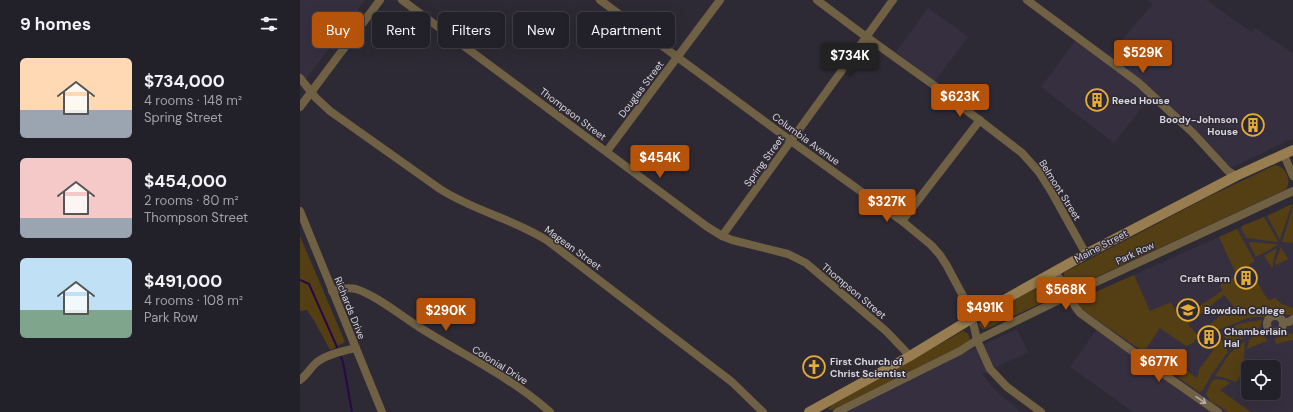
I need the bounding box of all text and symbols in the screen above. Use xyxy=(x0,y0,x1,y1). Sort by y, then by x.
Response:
chip: Buy xyxy=(312,12,364,48)
chip: Rent xyxy=(372,12,430,48)
chip: Filters xyxy=(438,12,505,48)
chip: New xyxy=(513,12,569,48)
chip: Apartment xyxy=(577,12,675,48)
text: 9 homes xyxy=(20,13,91,35)
icon: filters xyxy=(258,13,280,35)
pin: $529K xyxy=(1115,40,1171,74)
pin: $734K xyxy=(822,43,878,77)
text: $529K xyxy=(1123,44,1163,61)
text: $734K xyxy=(830,47,870,64)
street label: Douglas Street xyxy=(615,58,667,120)
text: $734,000 xyxy=(144,70,225,92)
icon: home xyxy=(52,74,100,122)
pin: $623K xyxy=(932,84,988,118)
street label: Thompson Street xyxy=(537,85,609,143)
building icon: Reed House xyxy=(1084,87,1110,113)
text: $623K xyxy=(940,88,980,105)
text: 4 rooms · 148 m² xyxy=(144,92,242,109)
place label: Reed House xyxy=(1112,94,1170,107)
text: Spring Street xyxy=(144,109,223,126)
street label: Columbia Avenue xyxy=(770,110,843,168)
building icon: Boody-Johnson House xyxy=(1240,112,1266,138)
place label: Boody-Johnson House xyxy=(1160,113,1238,138)
street label: Spring Street xyxy=(741,133,787,189)
pin: $454K xyxy=(632,145,688,179)
text: $454K xyxy=(639,149,681,166)
street label: Belmont Street xyxy=(1036,157,1084,223)
text: $454,000 xyxy=(144,170,227,192)
icon: home xyxy=(52,174,100,222)
pin: $327K xyxy=(859,189,915,223)
text: 2 rooms · 80 m² xyxy=(144,192,239,209)
text: $327K xyxy=(868,193,906,210)
text: Thompson Street xyxy=(144,209,248,226)
street label: Magean Street xyxy=(542,223,604,273)
street label: Maine Street xyxy=(1072,226,1130,266)
street label: Park Row xyxy=(1113,238,1157,268)
street label: Thompson Street xyxy=(819,260,889,322)
building icon: Craft Barn xyxy=(1233,265,1259,291)
text: $491,000 xyxy=(144,270,222,292)
place label: Craft Barn xyxy=(1180,272,1230,285)
icon: home xyxy=(52,274,100,322)
street label: Richards Drive xyxy=(332,275,369,342)
pin: $568K xyxy=(1038,277,1094,311)
text: $568K xyxy=(1046,281,1086,298)
text: 4 rooms · 108 m² xyxy=(144,292,243,309)
pin: $491K xyxy=(957,295,1013,329)
school or university icon: Bowdoin College xyxy=(1175,297,1201,323)
pin: $290K xyxy=(418,298,474,332)
text: $491K xyxy=(966,299,1004,316)
text: $290K xyxy=(425,302,467,319)
place label: Bowdoin College xyxy=(1204,304,1285,317)
text: Park Row xyxy=(144,309,198,326)
building icon: Chamberlain Hal xyxy=(1196,324,1222,350)
place label: Chamberlain Hal xyxy=(1224,325,1287,350)
street label: Colonial Drive xyxy=(470,343,531,387)
pin: $677K xyxy=(1131,349,1187,383)
text: $677K xyxy=(1140,353,1178,370)
church icon: First Church of Christ Scientist xyxy=(801,354,827,380)
place label: First Church of Christ Scientist xyxy=(830,355,906,380)
map controls xyxy=(1241,360,1281,400)
button: locate xyxy=(1241,360,1281,400)
one-way arrow xyxy=(1195,396,1206,404)

